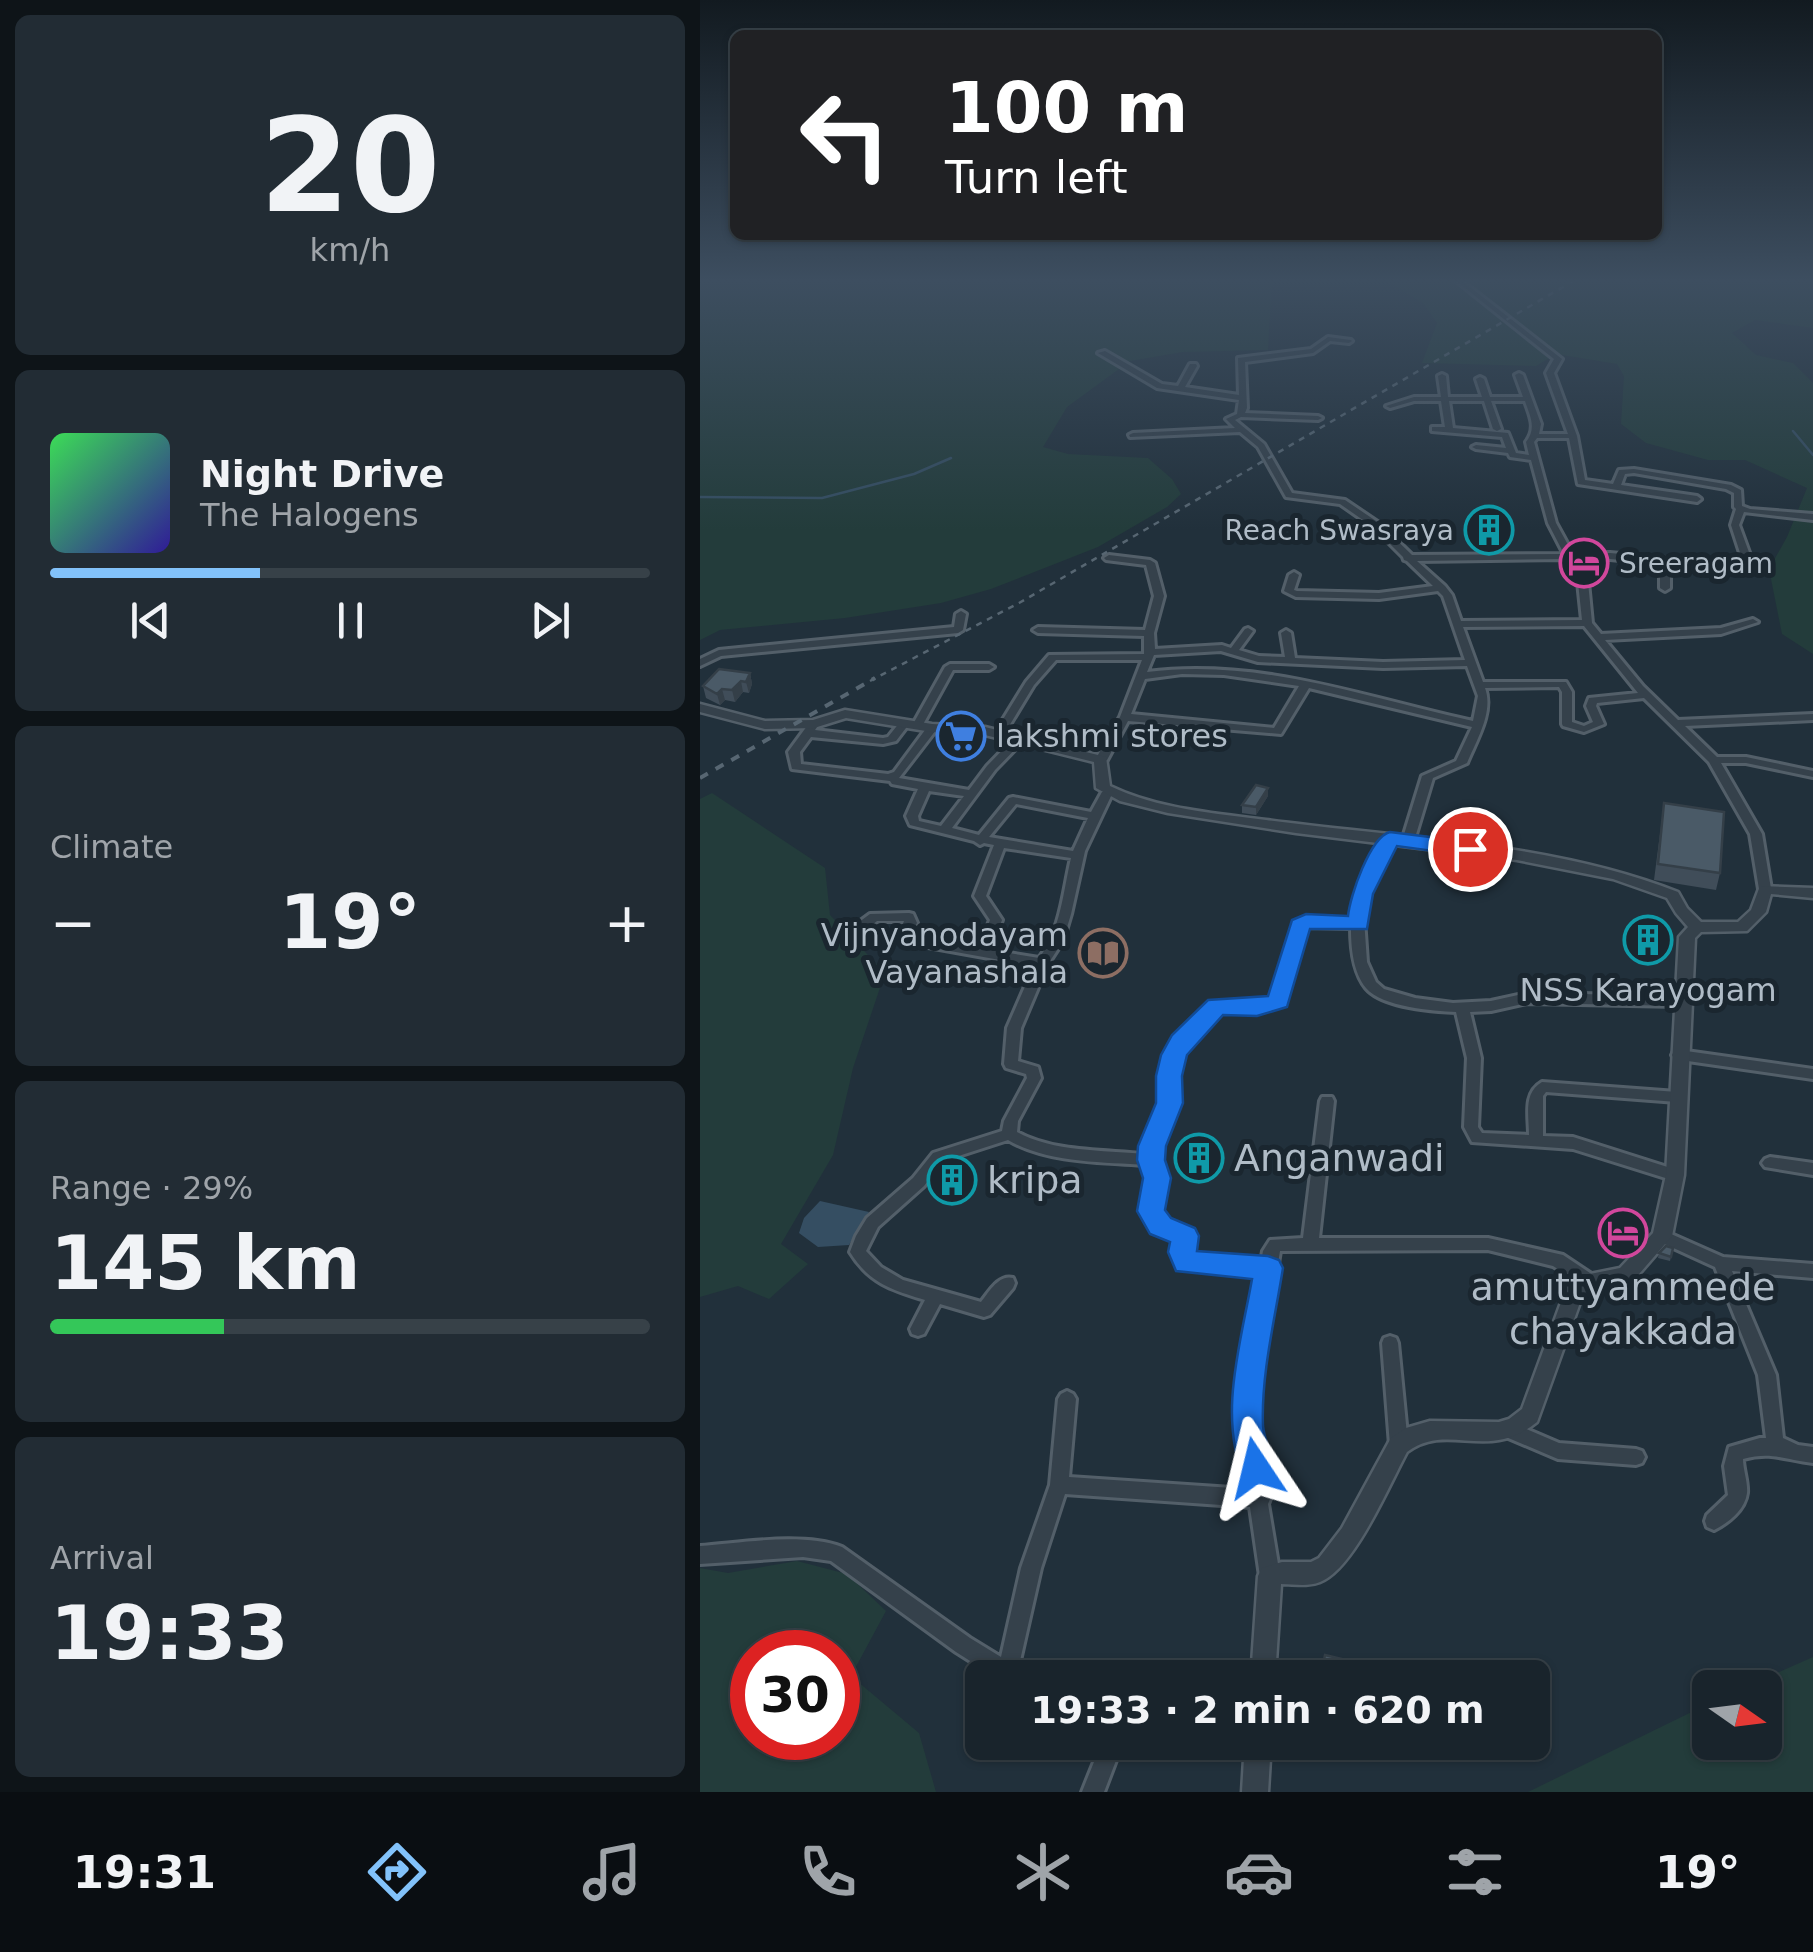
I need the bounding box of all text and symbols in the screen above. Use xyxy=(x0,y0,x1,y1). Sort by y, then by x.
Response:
text: 100 m xyxy=(945,67,1188,149)
icon: left xyxy=(780,70,910,200)
text: 20 xyxy=(260,90,440,242)
text: Turn left xyxy=(945,151,1128,204)
text: km/h xyxy=(310,231,390,269)
text: Night Drive xyxy=(200,452,444,496)
text: The Halogens xyxy=(200,496,419,534)
building icon: Reach Swasraya xyxy=(1463,504,1515,556)
place label: Reach Swasraya xyxy=(1225,514,1454,547)
hotel icon: Sreeragam xyxy=(1558,537,1610,589)
place label: Sreeragam xyxy=(1619,547,1773,580)
icon: previous xyxy=(123,593,178,648)
icon: pause xyxy=(323,593,378,648)
icon: next xyxy=(523,593,578,648)
supermarket icon: lakshmi stores xyxy=(935,710,987,762)
place label: lakshmi stores xyxy=(996,717,1228,755)
pin xyxy=(1428,807,1513,892)
icon: arrive xyxy=(1443,822,1498,877)
text: Climate xyxy=(50,828,173,866)
text: 19° xyxy=(279,878,421,966)
text: − xyxy=(50,891,96,955)
text: + xyxy=(604,891,650,955)
building icon: NSS Karayogam xyxy=(1622,914,1674,966)
place label: Vijnyanodayam Vayanashala xyxy=(821,916,1068,991)
library icon: Vijnyanodayam Vayanashala xyxy=(1077,927,1129,979)
place label: NSS Karayogam xyxy=(1519,971,1777,1009)
building icon: Anganwadi xyxy=(1173,1132,1225,1184)
place label: Anganwadi xyxy=(1234,1136,1445,1180)
building icon: kripa xyxy=(926,1154,978,1206)
place label: kripa xyxy=(987,1158,1083,1202)
text: Range · 29% xyxy=(50,1169,253,1207)
hotel icon: amuttyammede chayakkada xyxy=(1597,1207,1649,1259)
text: 145 km xyxy=(50,1219,361,1307)
place label: amuttyammede chayakkada xyxy=(1471,1265,1775,1353)
position arrow xyxy=(1204,1416,1308,1520)
text: Arrival xyxy=(50,1539,154,1577)
text: 19:33 xyxy=(50,1589,289,1677)
speed limit sign: 30 xyxy=(730,1630,860,1760)
north arrow xyxy=(1692,1670,1782,1760)
map controls xyxy=(1692,1670,1782,1760)
text: 19:33 · 2 min · 620 m xyxy=(1030,1688,1485,1732)
icon: directions xyxy=(362,1837,432,1907)
icon: music xyxy=(577,1837,647,1907)
icon: phone xyxy=(793,1837,863,1907)
icon: climate xyxy=(1008,1837,1078,1907)
icon: car xyxy=(1224,1837,1294,1907)
icon: filters xyxy=(1440,1837,1510,1907)
text: 19:31 xyxy=(73,1846,216,1899)
text: 19° xyxy=(1655,1846,1740,1899)

